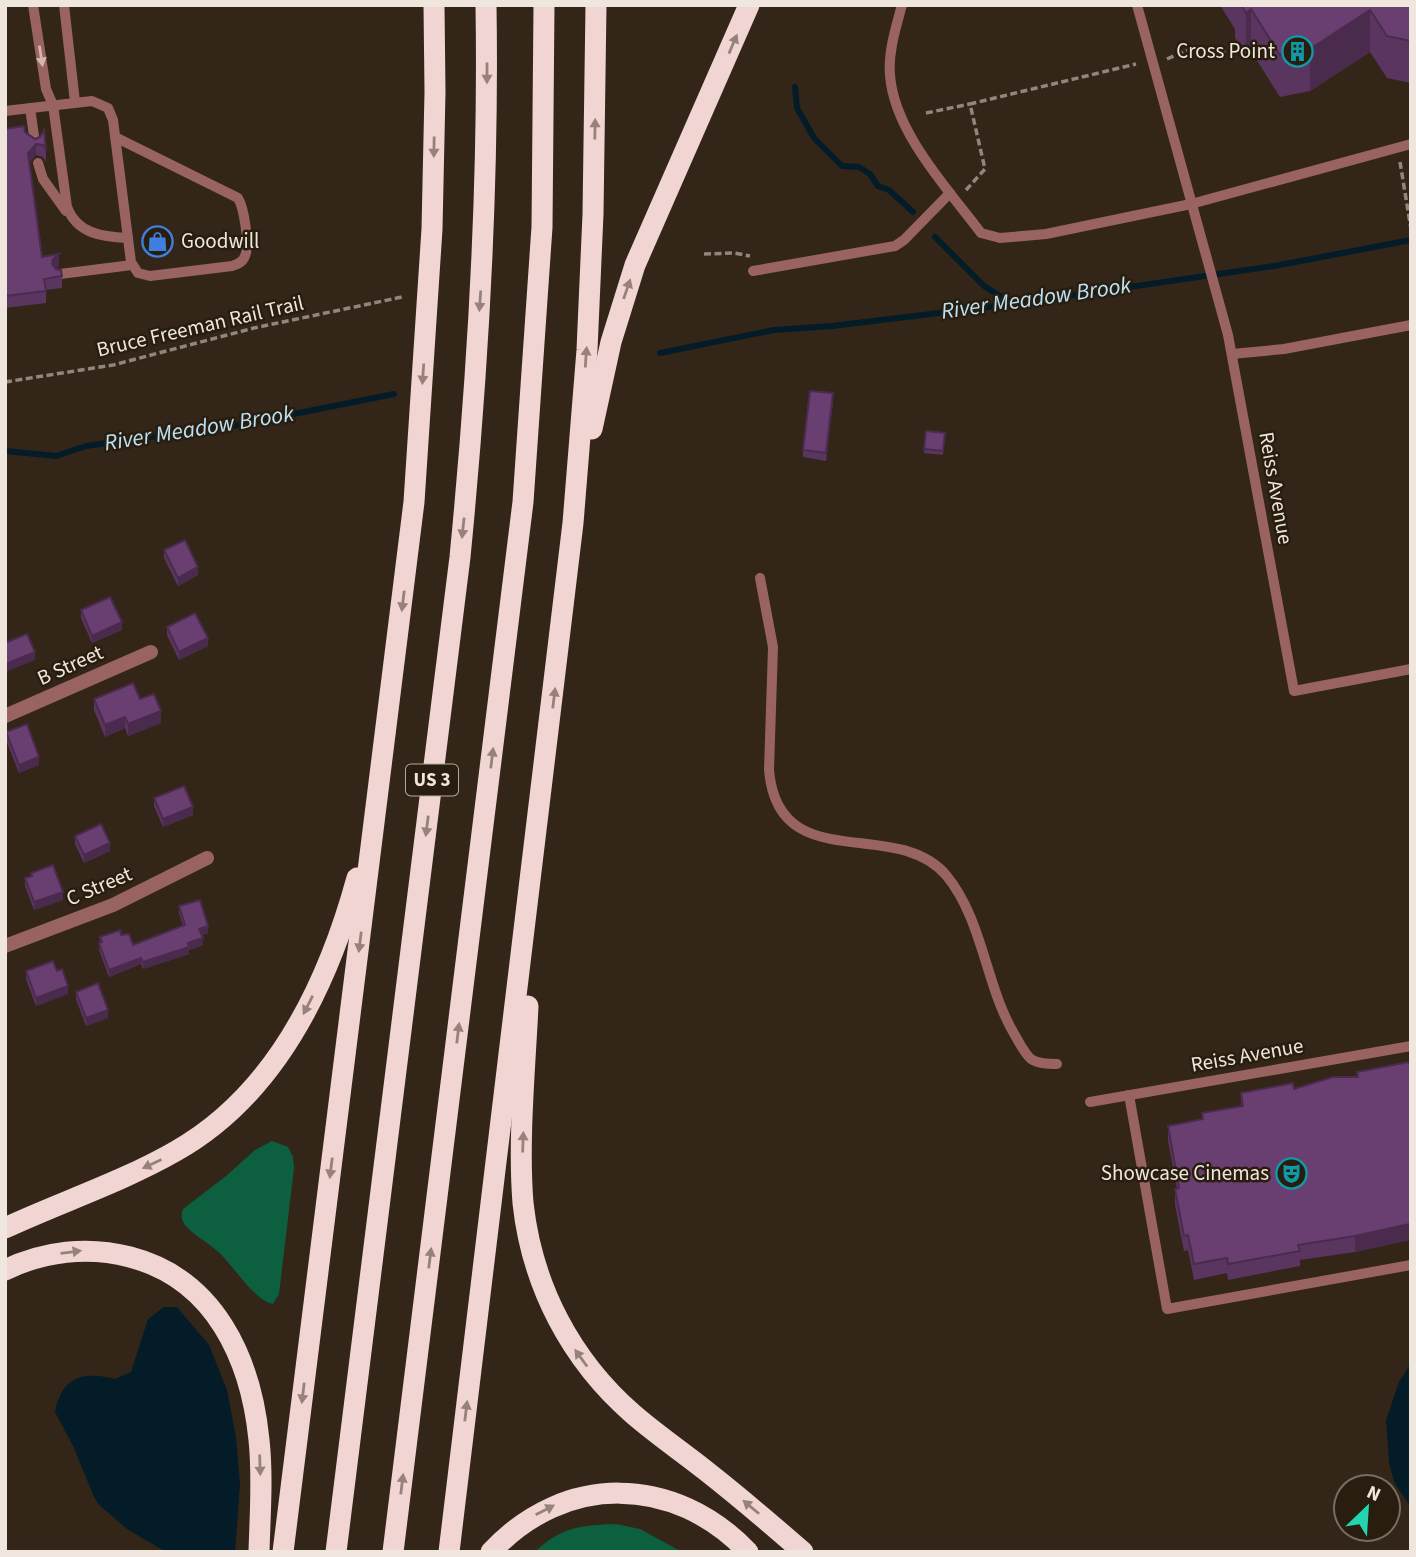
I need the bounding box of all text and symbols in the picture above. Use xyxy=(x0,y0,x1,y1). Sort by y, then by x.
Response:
one-way arrow xyxy=(728,34,739,55)
building icon: Cross Point xyxy=(1281,34,1315,68)
place label: Cross Point xyxy=(1176,36,1275,66)
one-way arrow xyxy=(35,45,46,67)
one-way arrow xyxy=(481,63,493,85)
one-way arrow xyxy=(590,118,601,140)
one-way arrow xyxy=(428,136,440,158)
shop icon: Goodwill xyxy=(141,224,175,258)
place label: Goodwill xyxy=(181,226,259,256)
water label: River Meadow Brook xyxy=(939,268,1134,328)
one-way arrow xyxy=(622,278,633,299)
street label: Bruce Freeman Rail Trail xyxy=(93,288,307,364)
one-way arrow xyxy=(474,290,485,312)
one-way arrow xyxy=(581,346,592,368)
one-way arrow xyxy=(417,363,428,385)
water label: River Meadow Brook xyxy=(102,397,297,459)
street label: Reiss Avenue xyxy=(1251,429,1301,547)
one-way arrow xyxy=(457,517,468,539)
one-way arrow xyxy=(397,590,408,612)
street label: B Street xyxy=(32,637,108,693)
one-way arrow xyxy=(548,687,559,709)
one-way arrow xyxy=(487,747,498,769)
road number: US 3 xyxy=(406,764,458,796)
one-way arrow xyxy=(421,816,432,838)
street label: C Street xyxy=(61,859,137,913)
one-way arrow xyxy=(354,931,365,953)
one-way arrow xyxy=(303,995,314,1015)
one-way arrow xyxy=(453,1021,464,1043)
street label: Reiss Avenue xyxy=(1188,1030,1306,1080)
one-way arrow xyxy=(517,1131,528,1153)
theatre icon: Showcase Cinemas xyxy=(1275,1156,1309,1190)
one-way arrow xyxy=(326,1157,337,1179)
one-way arrow xyxy=(142,1158,162,1170)
place label: Showcase Cinemas xyxy=(1101,1158,1269,1188)
one-way arrow xyxy=(60,1246,82,1257)
one-way arrow xyxy=(424,1247,435,1269)
one-way arrow xyxy=(574,1349,588,1367)
one-way arrow xyxy=(297,1383,308,1405)
one-way arrow xyxy=(460,1400,471,1422)
one-way arrow xyxy=(255,1455,266,1477)
one-way arrow xyxy=(396,1473,407,1495)
north arrow xyxy=(1332,1473,1402,1543)
text: N xyxy=(1362,1479,1385,1509)
one-way arrow xyxy=(742,1499,760,1515)
one-way arrow xyxy=(535,1505,555,1516)

